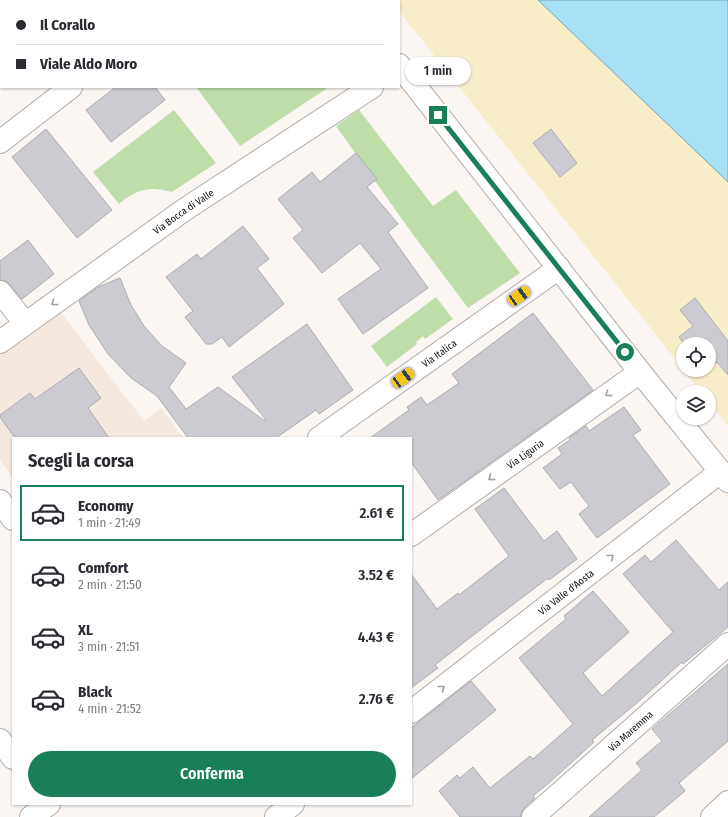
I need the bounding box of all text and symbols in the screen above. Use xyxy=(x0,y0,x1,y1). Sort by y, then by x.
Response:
text: Il Corallo xyxy=(40,16,95,34)
text: Viale Aldo Moro xyxy=(40,55,137,73)
callout: 1 min xyxy=(405,57,471,85)
text: 1 min xyxy=(424,63,452,78)
route end xyxy=(429,106,447,124)
street label: Via Bocca di Valle xyxy=(151,187,216,237)
car xyxy=(506,284,532,308)
one-way arrow xyxy=(52,298,59,305)
street label: Via Italica xyxy=(420,337,459,370)
map controls xyxy=(676,337,716,425)
button: locate xyxy=(676,337,716,377)
route start xyxy=(616,343,634,361)
car xyxy=(390,366,416,390)
button: layers xyxy=(676,385,716,425)
one-way arrow xyxy=(605,389,612,397)
street label: Via Liguria xyxy=(505,437,547,472)
text: Scegli la corsa xyxy=(28,450,134,472)
one-way arrow xyxy=(488,473,495,481)
icon: car xyxy=(30,495,66,531)
text: Economy xyxy=(78,497,133,515)
text: 2.61 € xyxy=(359,504,394,522)
text: 1 min · 21:49 xyxy=(78,515,141,530)
one-way arrow xyxy=(606,554,613,561)
icon: car xyxy=(30,557,66,593)
text: Comfort xyxy=(78,559,129,577)
text: 3.52 € xyxy=(358,566,394,584)
street label: Via Valle d'Aosta xyxy=(536,567,597,618)
text: 2 min · 21:50 xyxy=(78,577,142,592)
icon: car xyxy=(30,619,66,655)
text: XL xyxy=(78,621,93,639)
text: 4.43 € xyxy=(358,628,394,646)
text: 3 min · 21:51 xyxy=(78,639,140,654)
icon: car xyxy=(30,681,66,717)
text: Black xyxy=(78,683,112,701)
one-way arrow xyxy=(437,686,444,693)
text: 2.76 € xyxy=(359,690,394,708)
text: 4 min · 21:52 xyxy=(78,701,141,716)
street label: Via Maremma xyxy=(606,709,656,754)
button: Conferma xyxy=(28,751,396,797)

